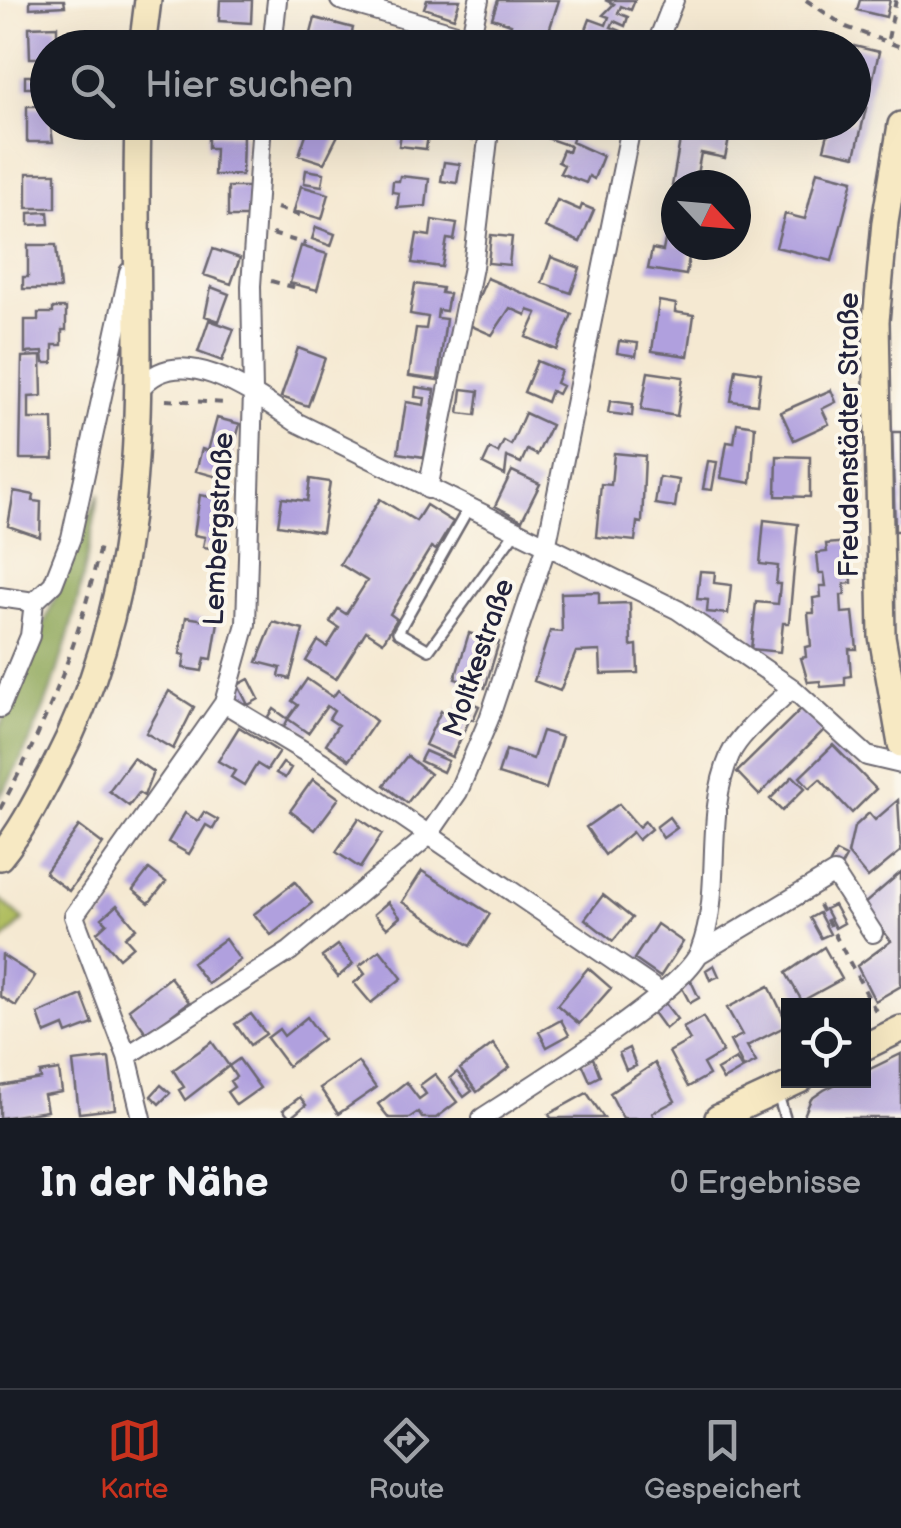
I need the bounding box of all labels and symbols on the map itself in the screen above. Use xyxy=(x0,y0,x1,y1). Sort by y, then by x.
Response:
north arrow xyxy=(661,170,751,260)
street label: Freudenstädter Straße xyxy=(833,292,866,578)
street label: Lembergstraße xyxy=(197,432,241,626)
street label: Moltkestraße xyxy=(437,575,521,741)

